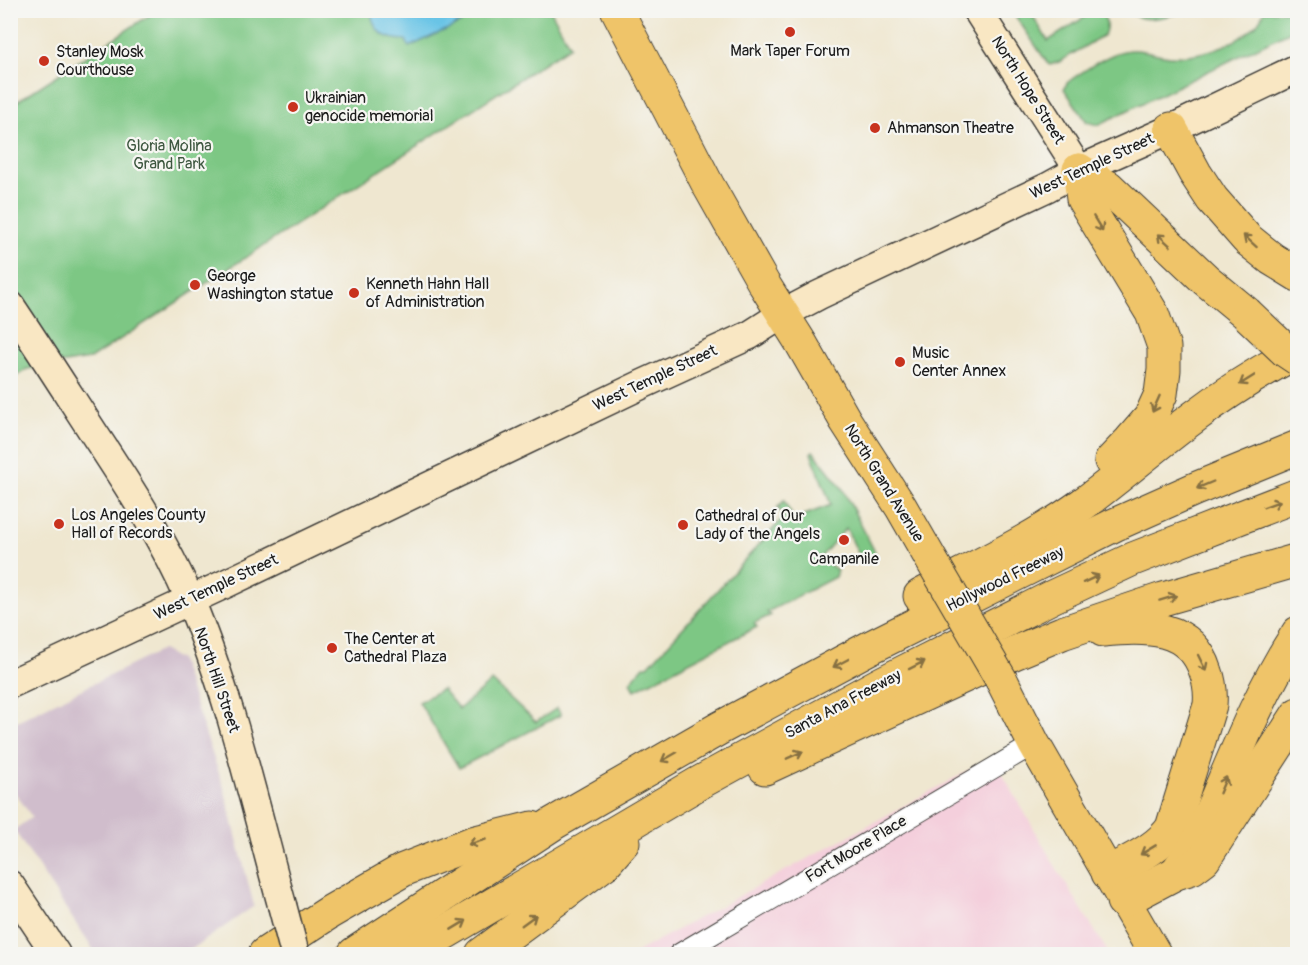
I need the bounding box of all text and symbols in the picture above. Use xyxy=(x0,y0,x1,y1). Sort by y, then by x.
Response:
marker: Mark Taper Forum xyxy=(783,25,797,39)
street label: North Hope Street xyxy=(987,32,1070,148)
place label: Mark Taper Forum xyxy=(730,41,850,61)
place label: Stanley Mosk Courthouse xyxy=(56,42,144,80)
marker: Stanley Mosk Courthouse xyxy=(37,54,51,68)
place label: Ukrainian genocide memorial xyxy=(305,88,433,126)
marker: Ukrainian genocide memorial xyxy=(286,100,300,114)
place label: Ahmanson Theatre xyxy=(887,118,1014,138)
marker: Ahmanson Theatre xyxy=(868,121,882,135)
street label: West Temple Street xyxy=(1027,128,1158,204)
park label: Gloria Molina Grand Park xyxy=(126,136,212,174)
one-way arrow xyxy=(1093,215,1105,232)
one-way arrow xyxy=(1156,232,1171,247)
one-way arrow xyxy=(1243,234,1258,248)
place label: George Washington statue xyxy=(207,266,333,304)
place label: Kenneth Hahn Hall of Administration xyxy=(366,274,489,312)
marker: George Washington statue xyxy=(188,278,202,292)
marker: Kenneth Hahn Hall of Administration xyxy=(347,286,361,300)
street label: West Temple Street xyxy=(590,340,721,416)
place label: Music Center Annex xyxy=(912,343,1006,381)
marker: Music Center Annex xyxy=(893,355,907,369)
one-way arrow xyxy=(1239,374,1256,386)
one-way arrow xyxy=(1150,394,1161,412)
street label: North Grand Avenue xyxy=(840,420,928,546)
one-way arrow xyxy=(1196,480,1214,491)
one-way arrow xyxy=(1262,498,1280,509)
place label: Los Angeles County Hall of Records xyxy=(71,505,206,543)
place label: Cathedral of Our Lady of the Angels xyxy=(695,506,820,544)
marker: Los Angeles County Hall of Records xyxy=(52,517,66,531)
marker: Cathedral of Our Lady of the Angels xyxy=(676,518,690,532)
marker: Campanile xyxy=(837,533,851,547)
street label: Hollywood Freeway xyxy=(943,542,1067,616)
street label: West Temple Street xyxy=(151,549,282,625)
place label: Campanile xyxy=(809,549,879,569)
one-way arrow xyxy=(1082,572,1100,584)
one-way arrow xyxy=(1158,592,1177,603)
street label: North Hill Street xyxy=(190,625,245,736)
place label: The Center at Cathedral Plaza xyxy=(344,629,447,667)
marker: The Center at Cathedral Plaza xyxy=(325,641,339,655)
one-way arrow xyxy=(1196,654,1208,672)
one-way arrow xyxy=(833,657,850,669)
one-way arrow xyxy=(907,659,925,671)
street label: Santa Ana Freeway xyxy=(781,665,905,743)
one-way arrow xyxy=(785,749,803,760)
one-way arrow xyxy=(661,751,678,763)
one-way arrow xyxy=(1218,776,1229,794)
street label: Fort Moore Place xyxy=(802,811,910,887)
one-way arrow xyxy=(468,837,487,848)
one-way arrow xyxy=(1140,844,1157,856)
one-way arrow xyxy=(520,914,536,926)
one-way arrow xyxy=(451,918,468,930)

